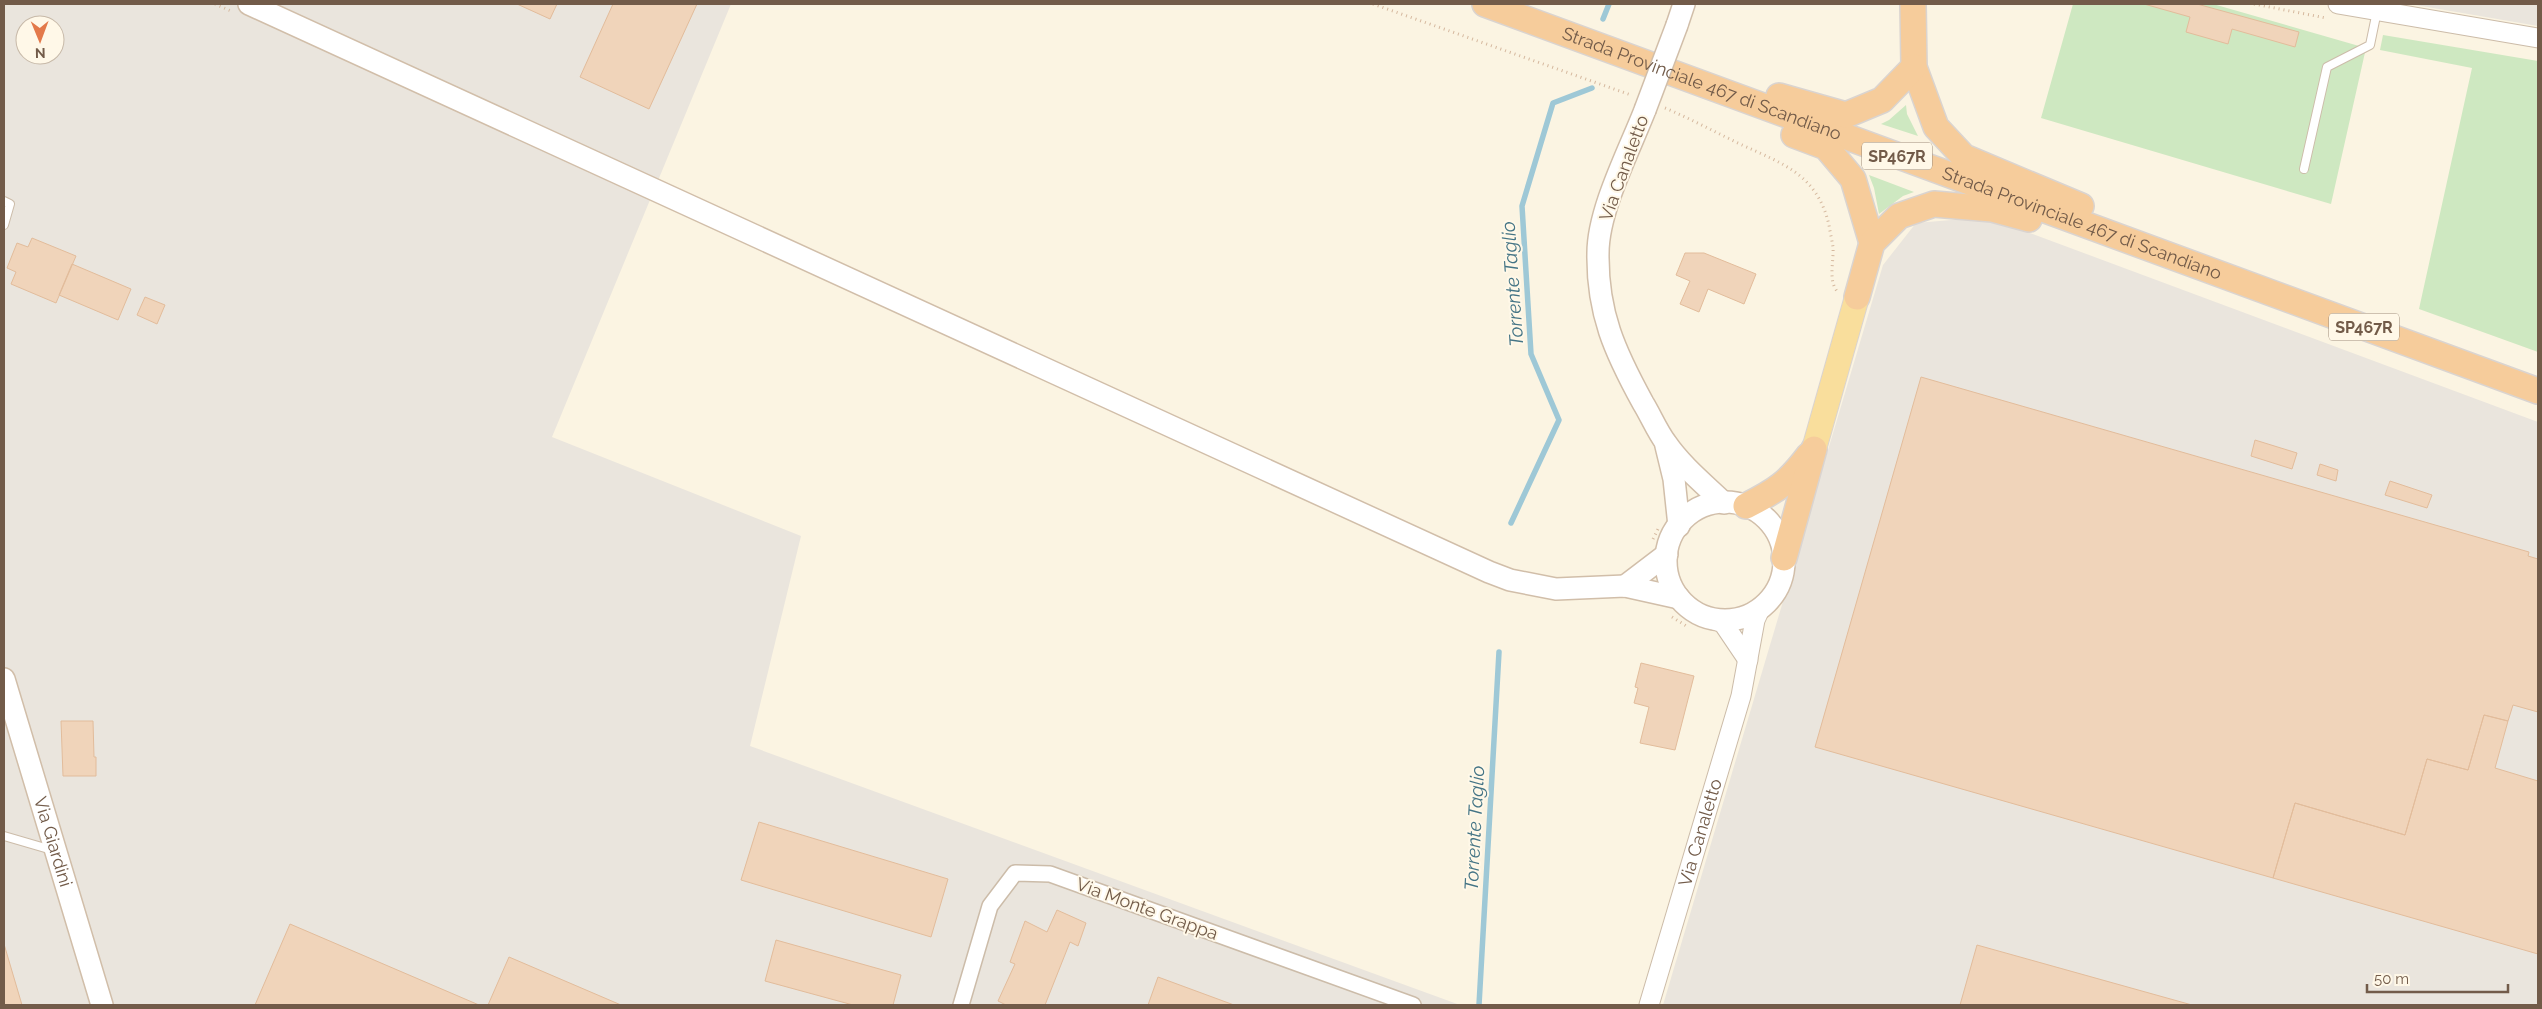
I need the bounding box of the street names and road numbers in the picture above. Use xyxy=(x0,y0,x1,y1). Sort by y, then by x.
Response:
street label: Strada Provinciale 467 di Scandiano xyxy=(1560,22,1845,144)
street label: Via Canaletto xyxy=(1595,112,1652,224)
road number: SP467R xyxy=(1862,142,1932,170)
street label: Strada Provinciale 467 di Scandiano xyxy=(1940,162,2225,284)
road number: SP467R xyxy=(2329,314,2399,341)
street label: Via Canaletto xyxy=(1674,776,1726,889)
street label: Via Giardini xyxy=(30,794,77,889)
street label: Via Monte Grappa xyxy=(1073,873,1221,944)

